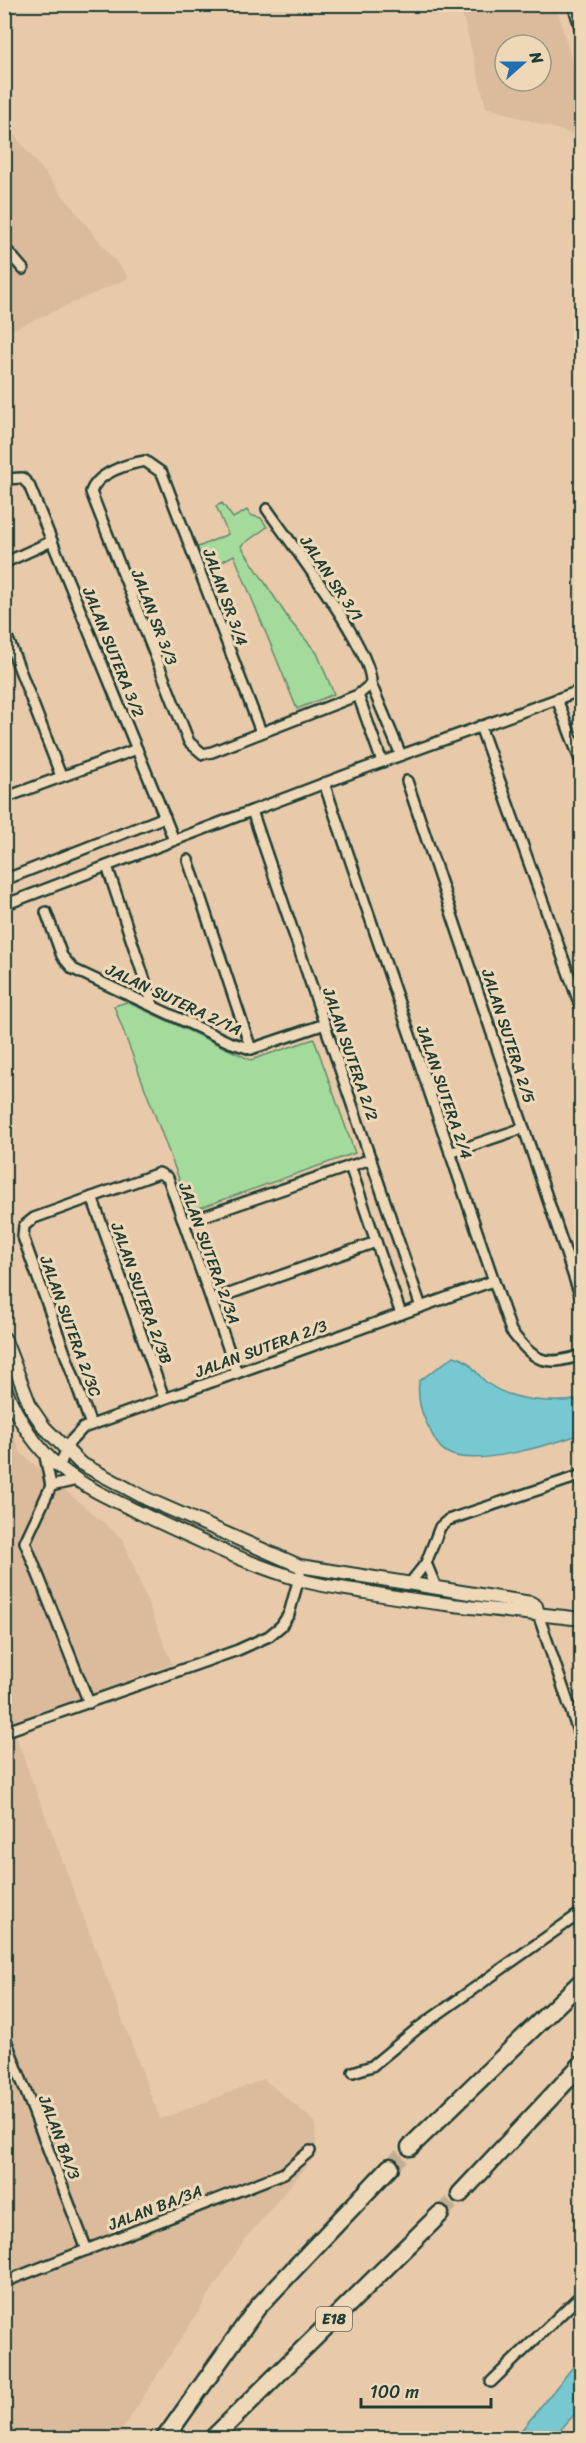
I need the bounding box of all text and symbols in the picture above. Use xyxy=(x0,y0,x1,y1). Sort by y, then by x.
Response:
north arrow xyxy=(493,33,553,93)
text: N xyxy=(521,46,552,69)
street label: JALAN SR 3/1 xyxy=(291,528,371,627)
street label: JALAN SR 3/4 xyxy=(194,543,257,650)
street label: JALAN SR 3/3 xyxy=(123,564,186,670)
street label: JALAN SUTERA 3/2 xyxy=(74,581,153,722)
street label: JALAN SUTERA 2/1A xyxy=(100,955,247,1044)
street label: JALAN SUTERA 2/5 xyxy=(473,964,544,1107)
street label: JALAN SUTERA 2/2 xyxy=(314,983,387,1125)
street label: JALAN SUTERA 2/4 xyxy=(408,1020,481,1163)
street label: JALAN SUTERA 2/3A xyxy=(170,1177,249,1328)
street label: JALAN SUTERA 2/3B xyxy=(102,1217,181,1368)
street label: JALAN SUTERA 2/3C xyxy=(31,1250,110,1401)
street label: JALAN SUTERA 2/3 xyxy=(190,1311,332,1386)
street label: JALAN BA/3 xyxy=(30,2090,89,2184)
street label: JALAN BA/3A xyxy=(103,2176,207,2239)
road number: E18 xyxy=(316,2307,352,2331)
scale bar xyxy=(361,2371,492,2409)
text: 100 m xyxy=(370,2376,419,2408)

